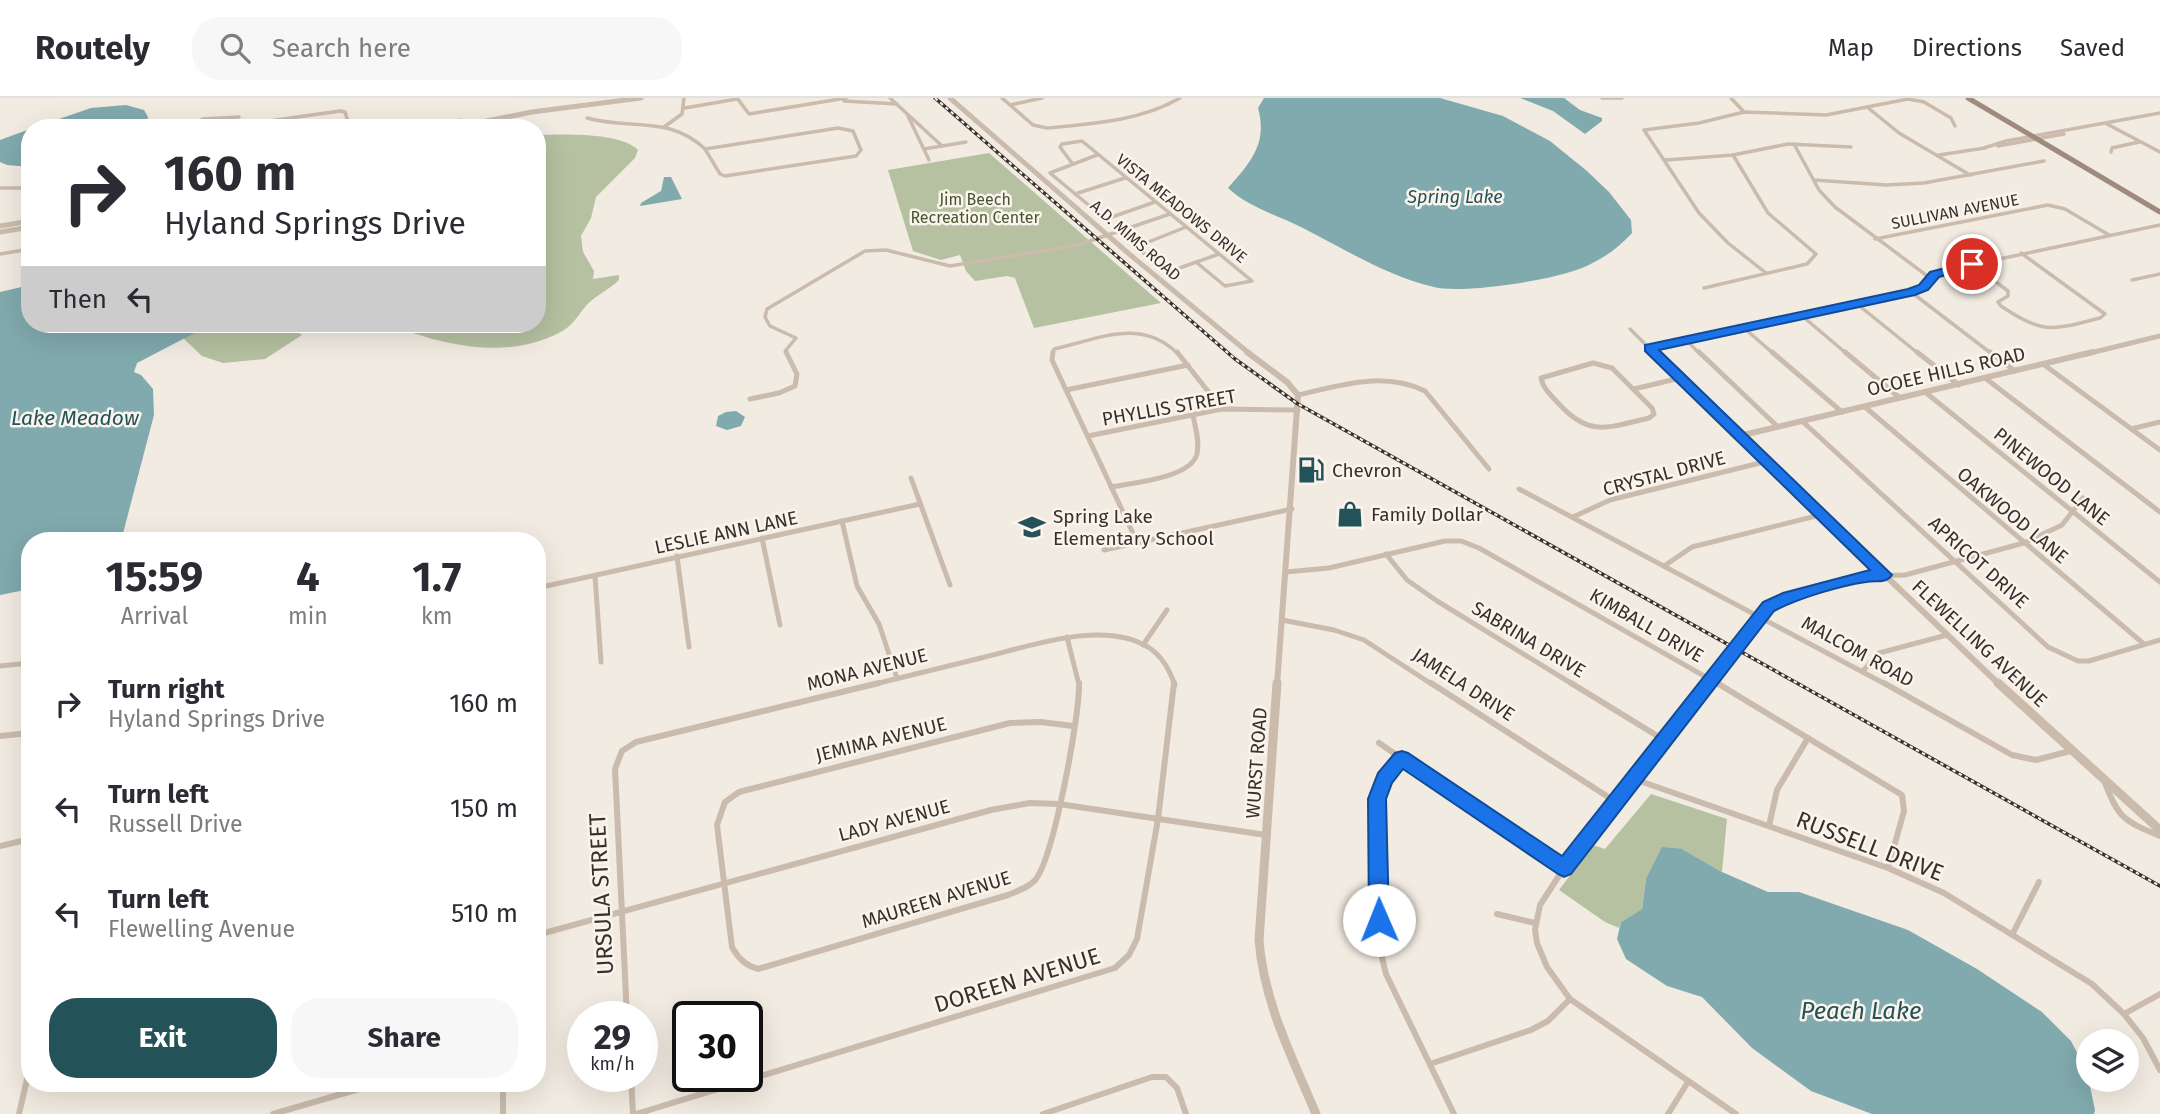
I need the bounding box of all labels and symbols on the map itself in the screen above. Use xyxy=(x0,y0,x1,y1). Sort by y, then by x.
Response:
street label: VISTA MEADOWS DRIVE xyxy=(1113,150,1251,267)
water label: Spring Lake xyxy=(1406,186,1503,208)
park label: Jim Beech Recreation Center xyxy=(910,190,1040,227)
street label: SULLIVAN AVENUE xyxy=(1890,190,2020,233)
street label: A.D. MIMS ROAD xyxy=(1087,196,1185,285)
pin xyxy=(1942,234,2002,294)
street label: OCOEE HILLS ROAD xyxy=(1865,342,2028,401)
street label: PHYLLIS STREET xyxy=(1100,384,1238,431)
water label: Lake Meadow xyxy=(11,405,140,431)
street label: PINEWOOD LANE xyxy=(1989,423,2114,530)
street label: CRYSTAL DRIVE xyxy=(1600,446,1728,501)
fuel station icon: Chevron xyxy=(1296,455,1326,485)
place label: Chevron xyxy=(1332,459,1402,482)
street label: OAKWOOD LANE xyxy=(1953,462,2073,568)
shop icon: Family Dollar xyxy=(1335,499,1365,529)
place label: Family Dollar xyxy=(1371,503,1484,526)
place label: Spring Lake Elementary School xyxy=(1053,505,1214,550)
street label: LESLIE ANN LANE xyxy=(653,506,800,559)
street label: APRICOT DRIVE xyxy=(1924,511,2033,613)
school or university icon: Spring Lake Elementary School xyxy=(1017,512,1047,542)
street label: FLEWELLING AVENUE xyxy=(1907,575,2052,712)
street label: KIMBALL DRIVE xyxy=(1586,583,1708,667)
street label: SABRINA DRIVE xyxy=(1468,596,1590,682)
street label: MALCOM ROAD xyxy=(1798,611,1918,692)
street label: MONA AVENUE xyxy=(804,643,930,696)
street label: JAMELA DRIVE xyxy=(1408,643,1519,726)
street label: WURST ROAD xyxy=(1241,706,1272,820)
street label: JEMIMA AVENUE xyxy=(813,712,949,767)
street label: LADY AVENUE xyxy=(836,795,952,846)
street label: RUSSELL DRIVE xyxy=(1792,805,1948,887)
street label: URSULA STREET xyxy=(583,812,619,976)
street label: MAUREEN AVENUE xyxy=(859,866,1014,933)
position arrow xyxy=(1342,883,1416,957)
street label: DOREEN AVENUE xyxy=(931,941,1103,1019)
water label: Peach Lake xyxy=(1801,997,1921,1025)
speed limit sign: 30 xyxy=(672,1001,763,1092)

